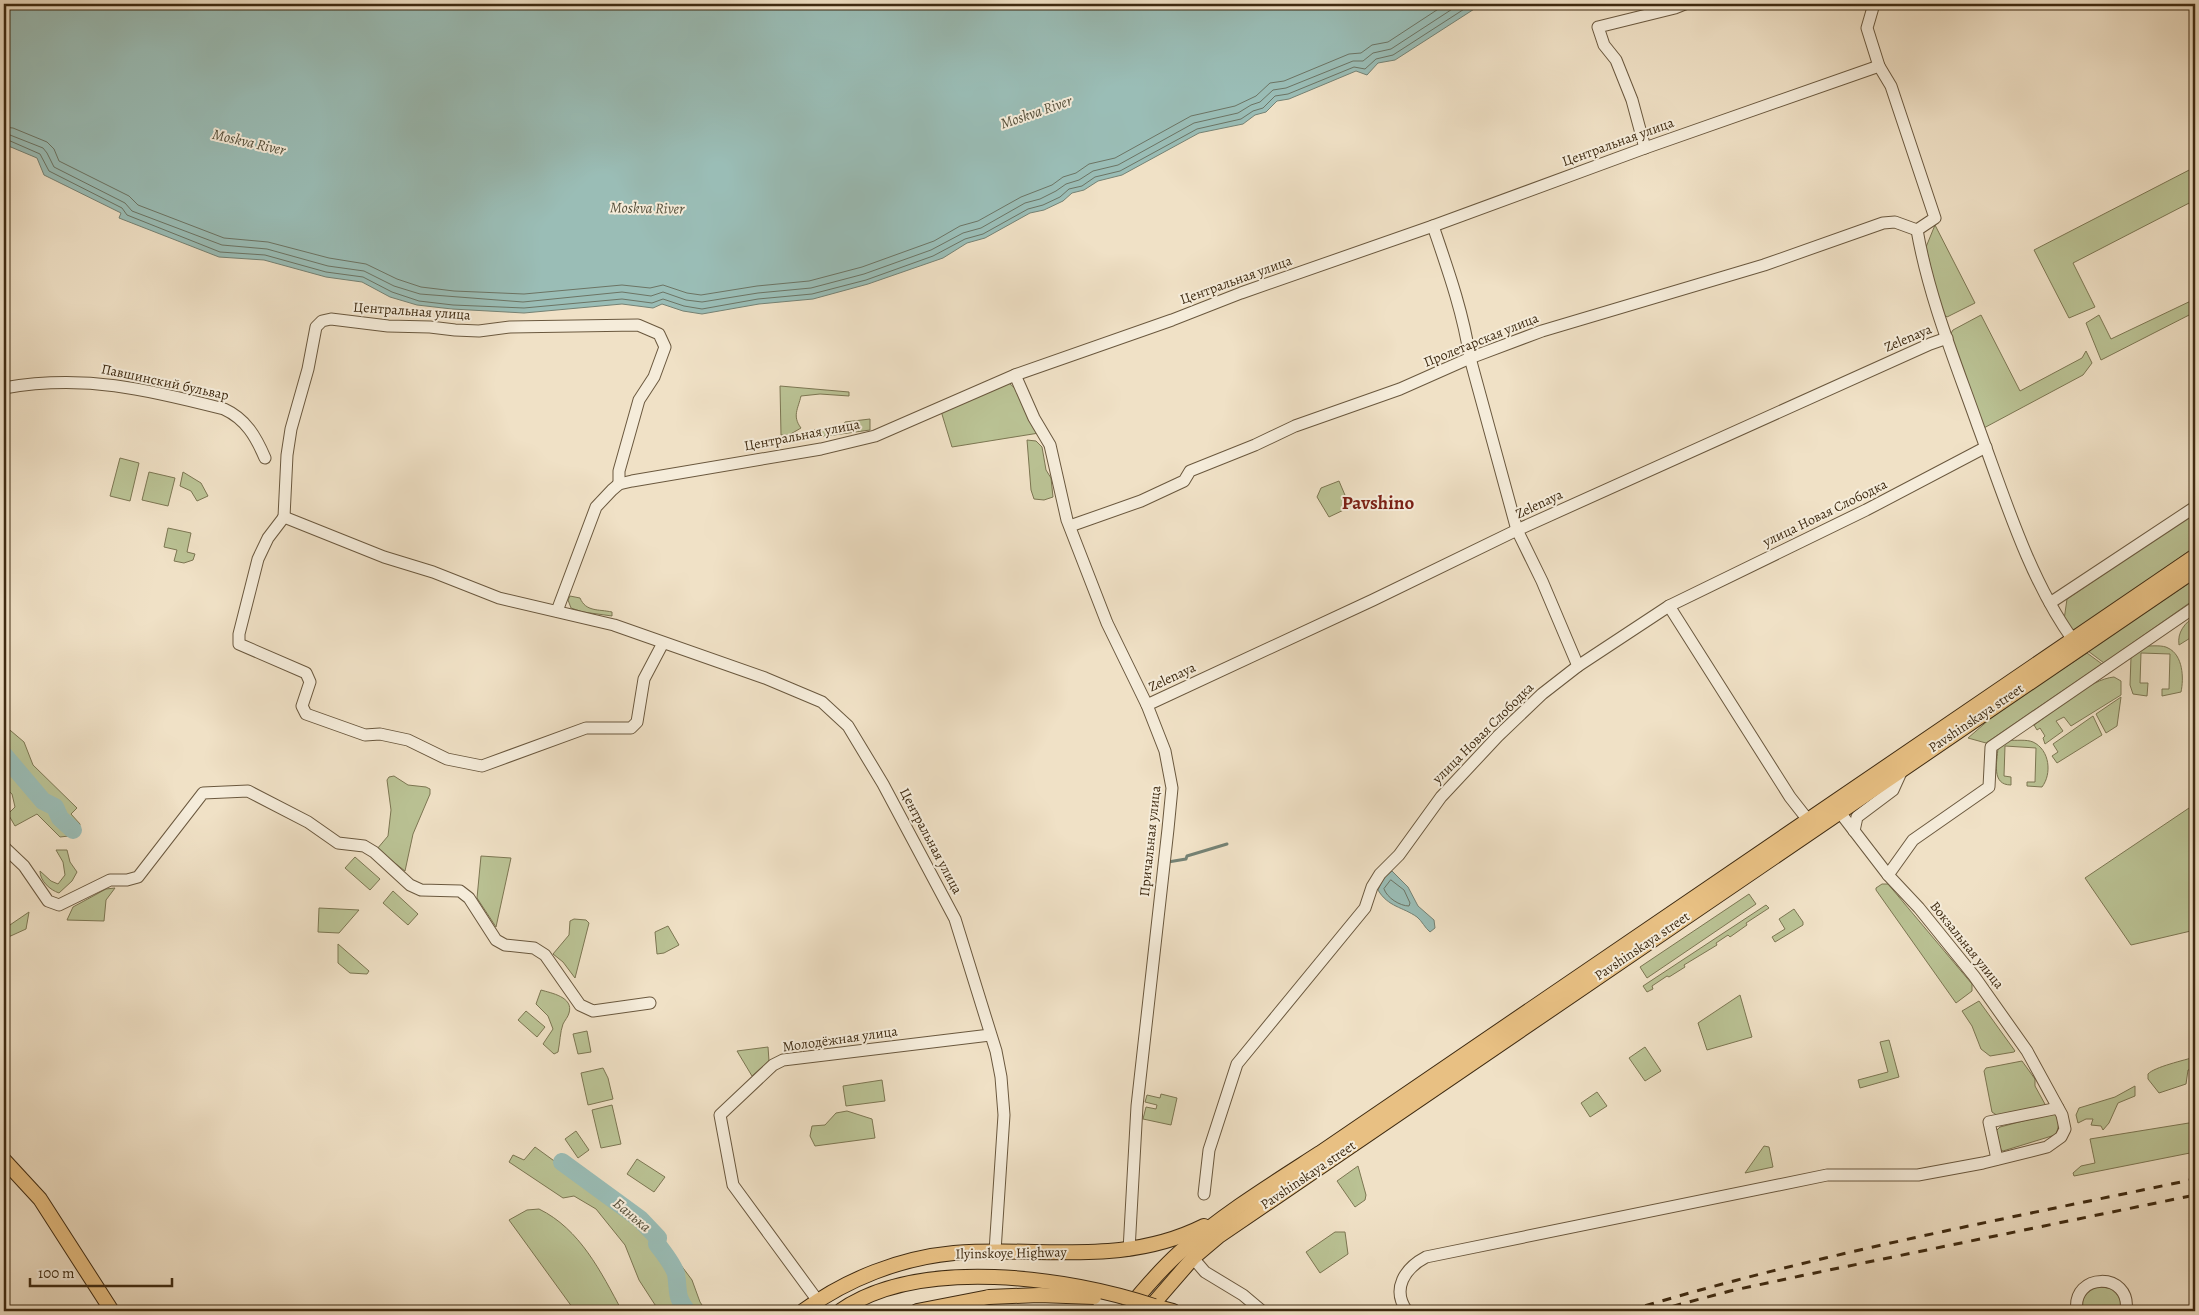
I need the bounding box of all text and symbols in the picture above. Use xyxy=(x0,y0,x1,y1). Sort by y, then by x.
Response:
water label: Moskva River xyxy=(998,90,1075,134)
street label: Центральная улица xyxy=(1560,113,1677,171)
water label: Moskva River xyxy=(210,124,288,160)
water label: Moskva River xyxy=(610,197,685,219)
street label: Центральная улица xyxy=(1178,251,1295,309)
street label: Центральная улица xyxy=(353,297,472,325)
street label: Пролетарская улица xyxy=(1421,308,1542,372)
street label: Zelenaya xyxy=(1881,319,1935,357)
street label: Павшинский бульвар xyxy=(99,359,231,405)
street label: Центральная улица xyxy=(743,414,862,456)
street label: улица Новая Слободка xyxy=(1759,474,1891,552)
street label: Zelenaya xyxy=(1512,485,1566,523)
district label: Pavshino xyxy=(1342,490,1414,516)
street label: Zelenaya xyxy=(1145,658,1199,696)
street label: улица Новая Слободка xyxy=(1427,678,1538,789)
street label: Pavshinskaya street xyxy=(1925,679,2028,757)
street label: Причальная улица xyxy=(1135,784,1165,897)
street label: Центральная улица xyxy=(895,785,967,898)
street label: Вокзальная улица xyxy=(1926,897,2009,993)
street label: Pavshinskaya street xyxy=(1591,907,1694,985)
street label: Молодёжная улица xyxy=(781,1021,899,1056)
street label: Pavshinskaya street xyxy=(1257,1136,1360,1214)
water label: Банька xyxy=(609,1193,655,1237)
street label: Ilyinskoye Highway xyxy=(955,1243,1067,1263)
scale bar xyxy=(30,1255,172,1287)
text: 100 m xyxy=(38,1263,75,1283)

